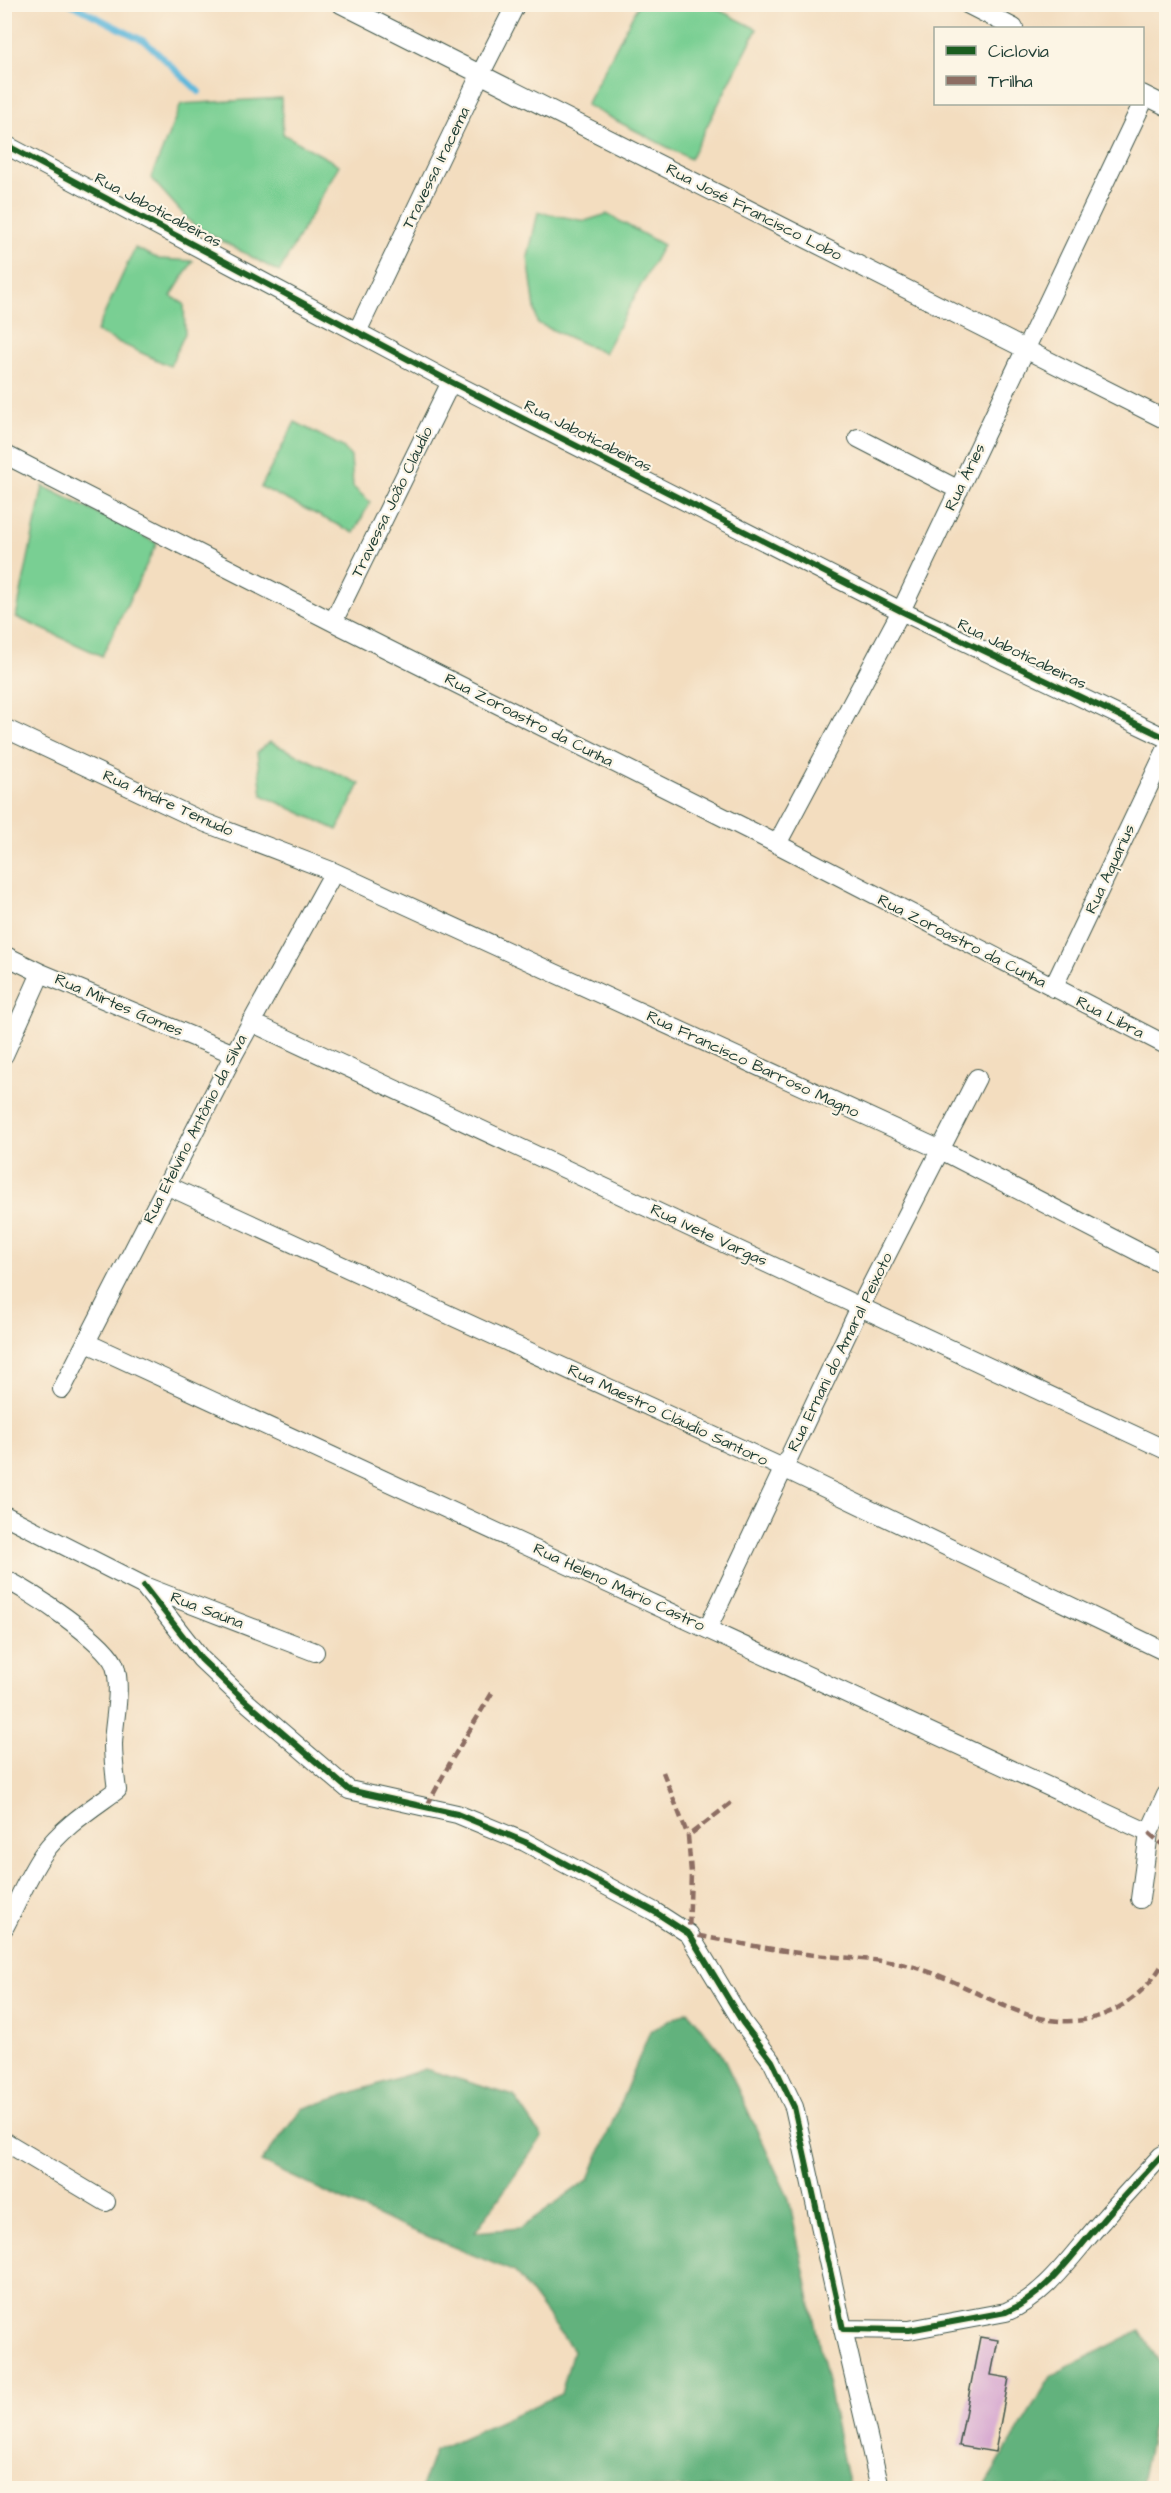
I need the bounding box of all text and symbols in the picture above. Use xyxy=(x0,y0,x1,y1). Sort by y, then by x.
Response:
legend xyxy=(934,27,1144,105)
text: Ciclovia xyxy=(988,39,1049,64)
text: Trilha xyxy=(988,69,1033,94)
street label: Travessa Iracema xyxy=(397,103,475,233)
street label: Rua José Francisco Lobo xyxy=(662,158,846,266)
street label: Rua Jaboticabeiras xyxy=(91,167,225,253)
street label: Rua Jaboticabeiras xyxy=(520,394,656,478)
street label: Travessa João Cláudio xyxy=(346,423,438,581)
street label: Rua Áries xyxy=(939,440,991,514)
street label: Rua Jaboticabeiras xyxy=(954,613,1090,695)
street label: Rua Zoroastro da Cunha xyxy=(441,668,617,772)
street label: Rua Andre Temudo xyxy=(99,764,237,842)
street label: Rua Aquarius xyxy=(1080,821,1140,917)
street label: Rua Zoroastro da Cunha xyxy=(874,889,1050,993)
street label: Rua Mirtes Gomes xyxy=(51,968,187,1042)
street label: Rua Libra xyxy=(1072,991,1148,1043)
street label: Rua Francisco Barroso Magno xyxy=(643,1005,863,1124)
street label: Rua Etelvino Antônio da Silva xyxy=(138,1031,252,1227)
street label: Rua Ivete Vargas xyxy=(647,1198,771,1273)
street label: Rua Ernani do Amaral Peixoto xyxy=(782,1249,898,1455)
street label: Rua Maestro Cláudio Santoro xyxy=(564,1359,772,1471)
street label: Rua Heleno Mário Castro xyxy=(530,1538,708,1636)
street label: Rua Saúna xyxy=(167,1586,247,1634)

